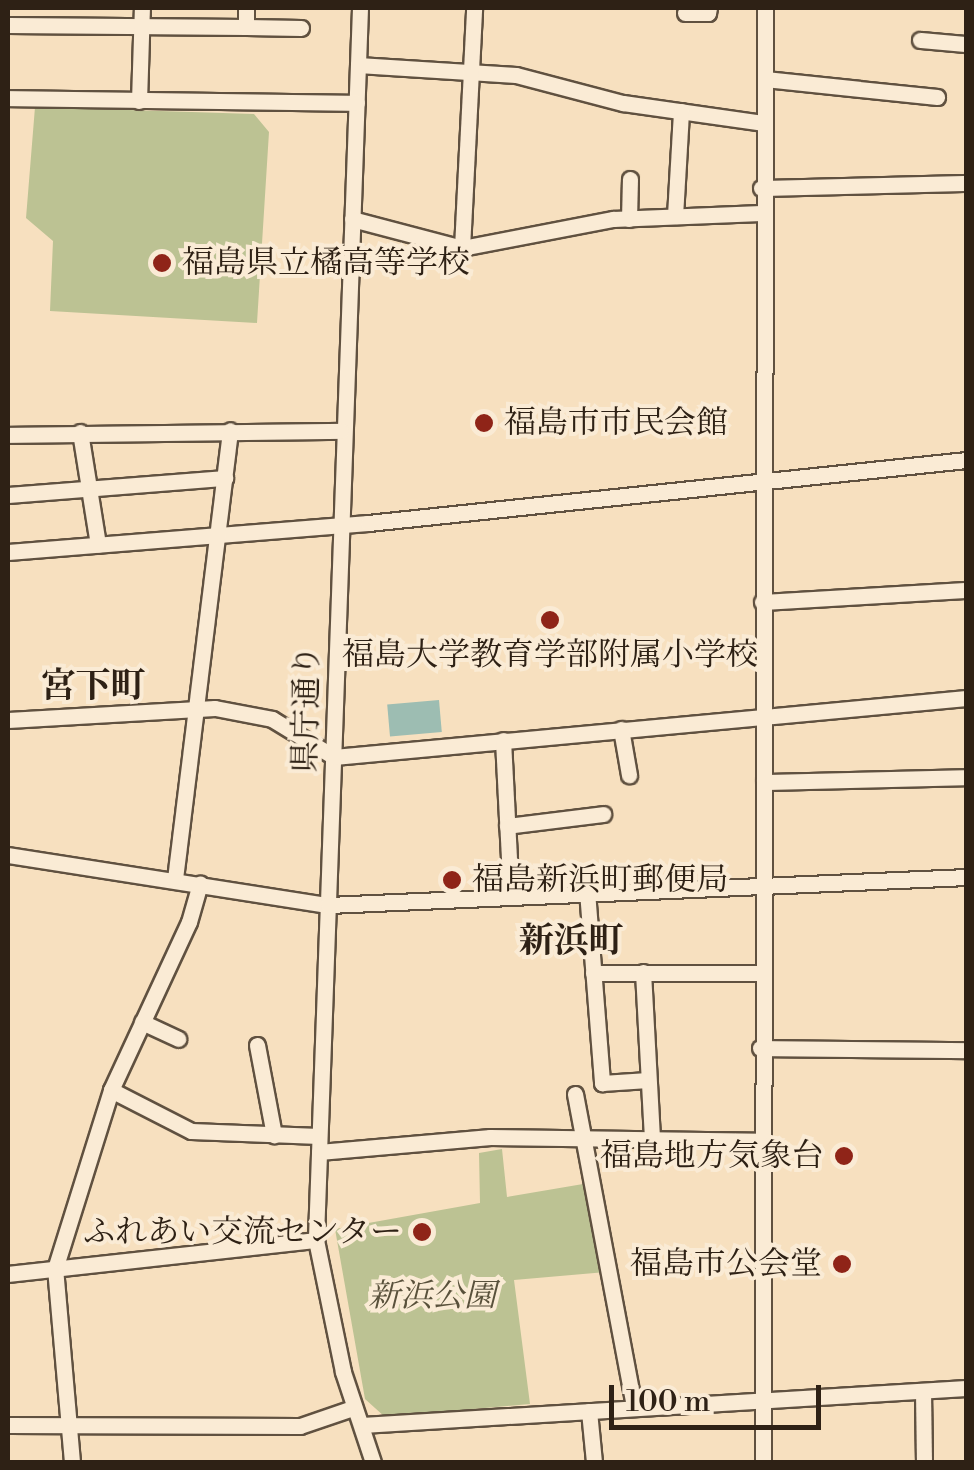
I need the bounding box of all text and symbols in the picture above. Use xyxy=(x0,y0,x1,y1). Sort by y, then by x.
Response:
place label: 福島県立橘高等学校 xyxy=(182,244,470,282)
marker: 福島県立橘高等学校 xyxy=(151,252,173,274)
place label: 福島市市民会館 xyxy=(504,404,728,442)
marker: 福島市市民会館 xyxy=(473,412,495,434)
marker: 福島大学教育学部附属小学校 xyxy=(539,609,561,631)
place label: 福島大学教育学部附属小学校 xyxy=(342,636,758,674)
street label: 県庁通り xyxy=(287,645,327,773)
district label: 宮下町 xyxy=(41,666,145,708)
place label: 福島新浜町郵便局 xyxy=(472,861,728,899)
marker: 福島新浜町郵便局 xyxy=(441,869,463,891)
district label: 新浜町 xyxy=(519,921,623,963)
place label: 福島地方気象台 xyxy=(600,1137,824,1175)
marker: 福島地方気象台 xyxy=(833,1145,855,1167)
place label: ふれあい交流センター xyxy=(82,1213,402,1251)
marker: ふれあい交流センター xyxy=(411,1221,433,1243)
place label: 福島市公会堂 xyxy=(630,1245,822,1283)
marker: 福島市公会堂 xyxy=(831,1253,853,1275)
park label: 新浜公園 xyxy=(368,1277,496,1315)
scale bar xyxy=(614,1365,826,1427)
text: 100 m xyxy=(626,1383,710,1421)

